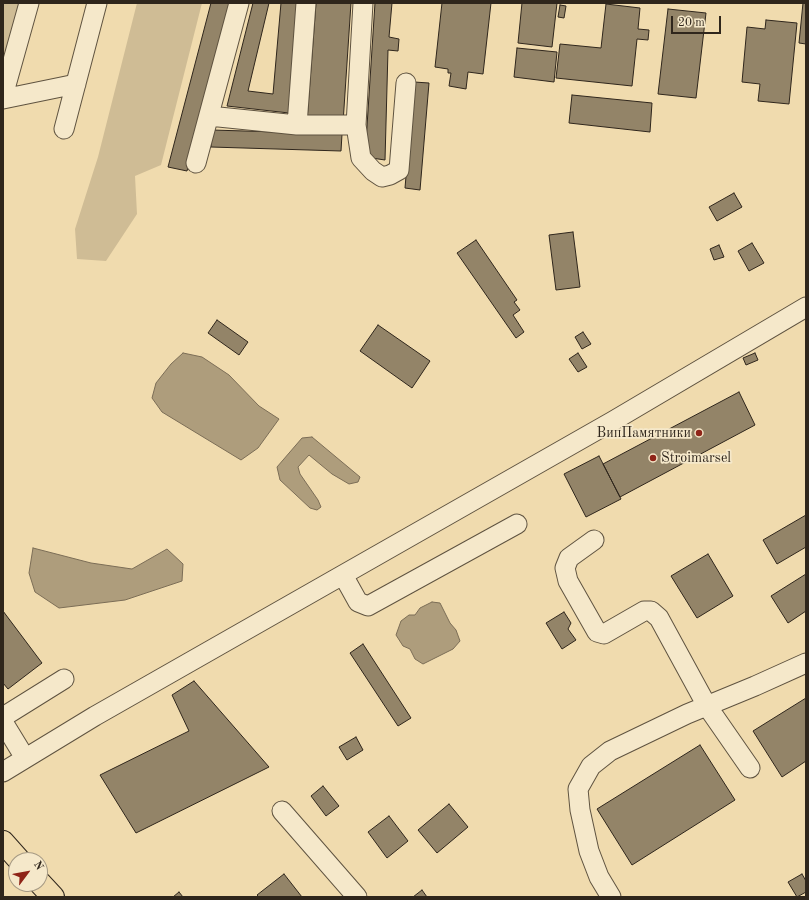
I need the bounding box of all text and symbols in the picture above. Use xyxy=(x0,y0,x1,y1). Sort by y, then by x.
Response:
scale bar xyxy=(673,8,723,34)
text: 20 m xyxy=(678,17,705,29)
place label: ВипПамятники xyxy=(596,425,691,441)
marker: ВипПамятники xyxy=(694,428,704,438)
place label: Stroimarsel xyxy=(661,450,731,466)
marker: Stroimarsel xyxy=(648,453,658,463)
north arrow xyxy=(8,852,48,892)
text: N xyxy=(31,859,45,872)

